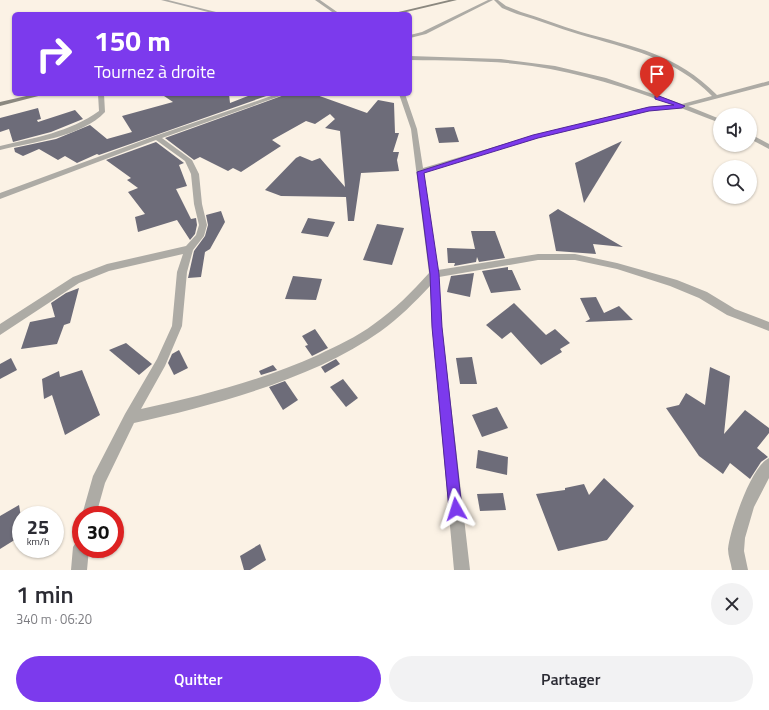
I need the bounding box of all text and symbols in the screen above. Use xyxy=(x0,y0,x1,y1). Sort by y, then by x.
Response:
text: 150 m xyxy=(94,19,171,62)
icon: right xyxy=(28,28,80,80)
pin xyxy=(640,57,674,98)
text: Tournez à droite xyxy=(94,58,215,85)
icon: arrive xyxy=(646,63,668,85)
map controls xyxy=(713,108,757,204)
button: sound xyxy=(713,108,757,152)
button: search xyxy=(713,160,757,204)
position arrow xyxy=(435,488,477,530)
speed limit sign: 30 xyxy=(72,506,124,558)
text: 25 xyxy=(27,511,49,542)
text: km/h xyxy=(27,534,49,549)
text: 1 min xyxy=(16,576,74,612)
button: close xyxy=(711,583,753,625)
text: 340 m · 06:20 xyxy=(16,609,92,629)
button: Quitter xyxy=(16,656,381,702)
button: Partager xyxy=(389,656,753,702)

